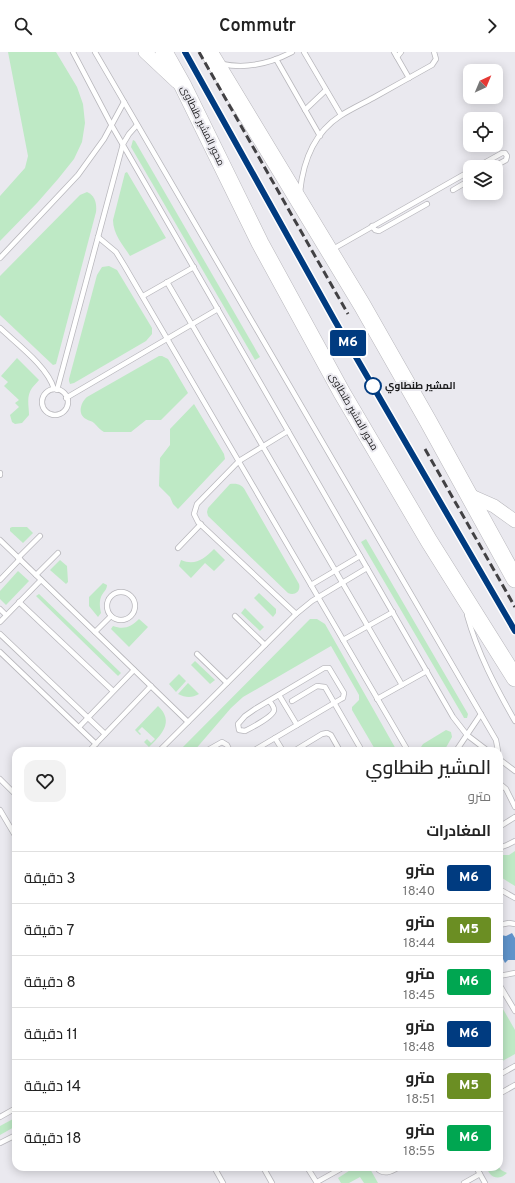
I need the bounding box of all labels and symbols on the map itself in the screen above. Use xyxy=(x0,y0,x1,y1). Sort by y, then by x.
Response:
north arrow xyxy=(463,64,503,104)
street label: محور المشير طنطاوى xyxy=(177,84,227,168)
line badge: M6 xyxy=(330,330,366,356)
street label: محور المشير طنطاوى xyxy=(325,371,381,453)
marker: المشير طنطاوي xyxy=(364,377,382,395)
place label: المشير طنطاوي xyxy=(385,380,456,394)

